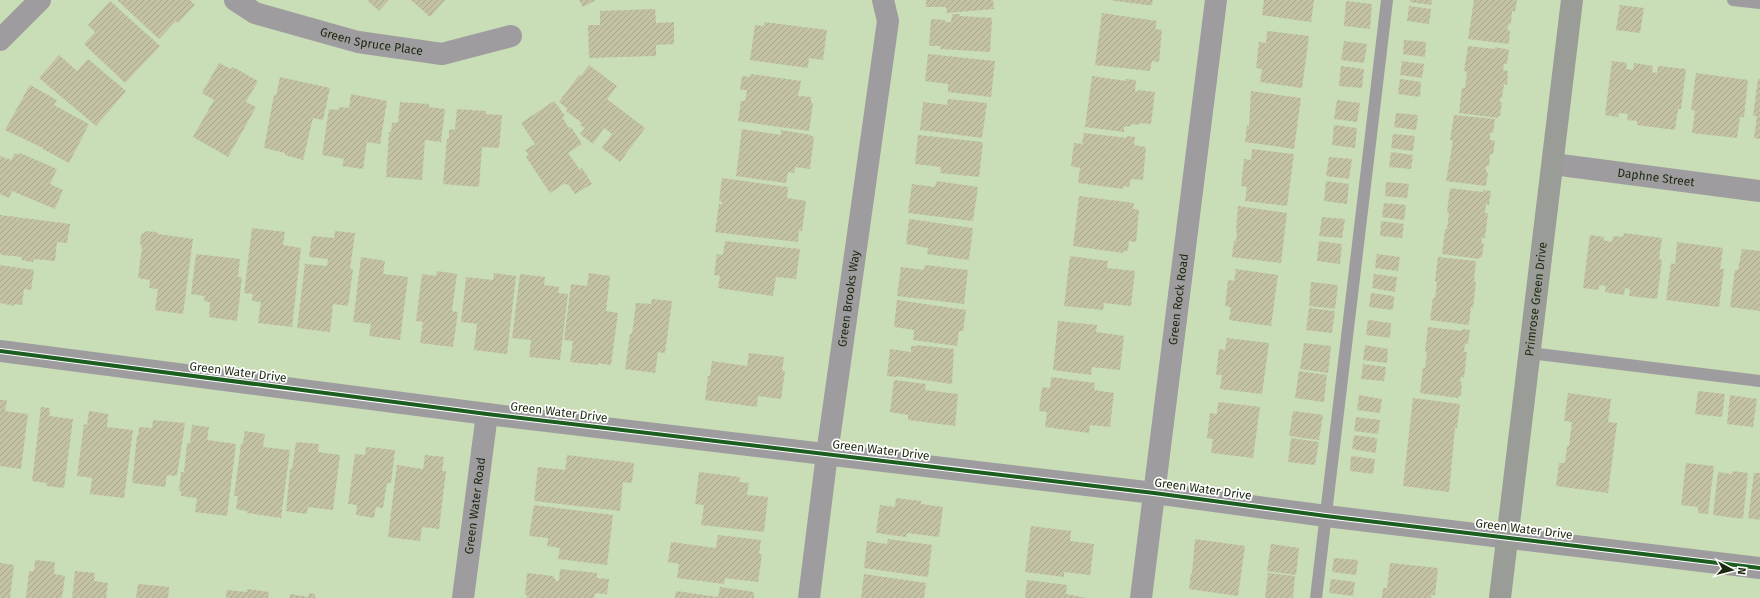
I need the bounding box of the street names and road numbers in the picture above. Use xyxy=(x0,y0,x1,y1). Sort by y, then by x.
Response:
street label: Green Spruce Place xyxy=(318,25,424,58)
street label: Daphne Street xyxy=(1617,165,1696,190)
street label: Primrose Green Drive xyxy=(1522,241,1550,357)
street label: Green Brooks Way xyxy=(835,249,863,348)
street label: Green Rock Road xyxy=(1166,253,1191,346)
street label: Green Water Drive xyxy=(189,359,287,385)
street label: Green Water Drive xyxy=(510,399,608,425)
street label: Green Water Drive xyxy=(832,437,930,463)
street label: Green Water Road xyxy=(462,457,488,555)
street label: Green Water Drive xyxy=(1154,475,1252,503)
street label: Green Water Drive xyxy=(1475,516,1573,542)

